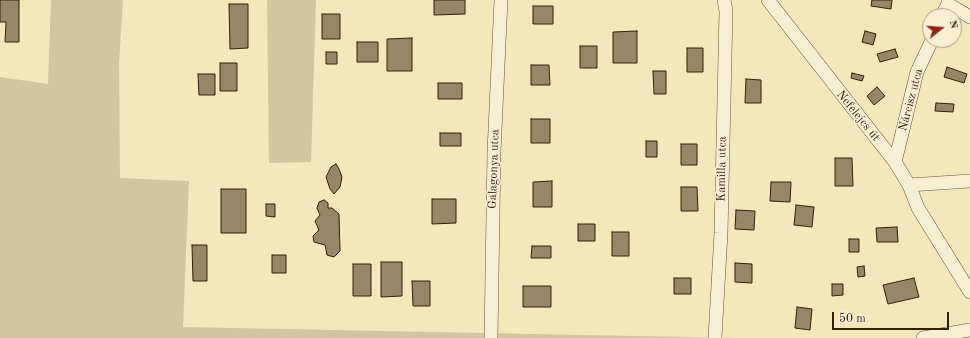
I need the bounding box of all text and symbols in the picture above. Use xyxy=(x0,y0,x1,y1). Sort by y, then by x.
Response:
north arrow xyxy=(922,8,962,48)
text: N xyxy=(947,19,959,30)
street label: Nárcisz utca xyxy=(896,67,926,133)
street label: Nefelejcs út xyxy=(833,88,883,144)
street label: Galagonya utca xyxy=(485,129,503,209)
street label: Kamilla utca xyxy=(714,136,730,202)
scale bar xyxy=(834,304,951,330)
text: 50 m xyxy=(839,313,866,325)

